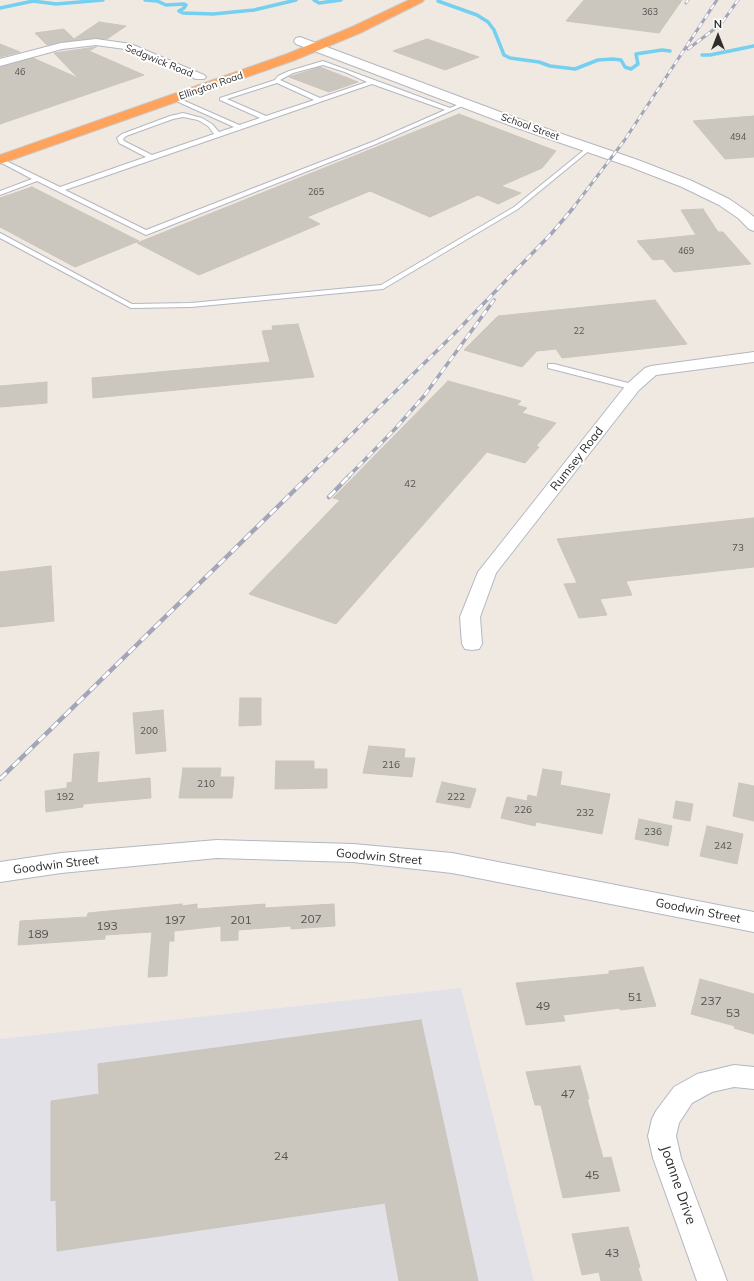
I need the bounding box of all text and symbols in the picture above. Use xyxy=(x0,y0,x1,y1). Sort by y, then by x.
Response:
house number: 363 xyxy=(642,7,658,17)
north arrow xyxy=(698,16,738,56)
text: N xyxy=(714,17,722,31)
street label: Sedgwick Road xyxy=(123,42,195,80)
house number: 46 xyxy=(15,67,25,77)
street label: Ellington Road xyxy=(177,69,245,103)
street label: School Street xyxy=(499,111,561,143)
house number: 494 xyxy=(730,132,746,142)
house number: 265 xyxy=(308,187,324,197)
house number: 469 xyxy=(678,246,694,256)
house number: 22 xyxy=(574,326,584,336)
street label: Rumsey Road xyxy=(548,424,606,494)
house number: 42 xyxy=(404,478,416,490)
house number: 73 xyxy=(732,542,744,554)
house number: 200 xyxy=(140,725,158,737)
house number: 216 xyxy=(382,759,400,771)
house number: 210 xyxy=(197,778,215,790)
house number: 192 xyxy=(56,791,74,803)
house number: 222 xyxy=(447,791,465,803)
house number: 226 xyxy=(514,804,532,816)
house number: 232 xyxy=(576,807,594,819)
house number: 236 xyxy=(644,826,662,838)
house number: 242 xyxy=(714,840,732,852)
street label: Goodwin Street xyxy=(335,846,423,868)
street label: Goodwin Street xyxy=(12,853,100,877)
street label: Goodwin Street xyxy=(654,896,742,926)
house number: 207 xyxy=(300,912,322,926)
house number: 197 xyxy=(164,913,186,927)
house number: 201 xyxy=(230,913,252,927)
house number: 193 xyxy=(96,919,118,933)
house number: 189 xyxy=(27,927,49,941)
house number: 51 xyxy=(628,990,642,1004)
house number: 237 xyxy=(700,994,722,1008)
house number: 49 xyxy=(536,999,550,1013)
house number: 53 xyxy=(726,1006,740,1020)
house number: 47 xyxy=(561,1087,575,1101)
street label: Joanne Drive xyxy=(657,1143,699,1227)
house number: 24 xyxy=(274,1149,288,1163)
house number: 45 xyxy=(585,1168,599,1182)
house number: 43 xyxy=(605,1246,619,1260)

